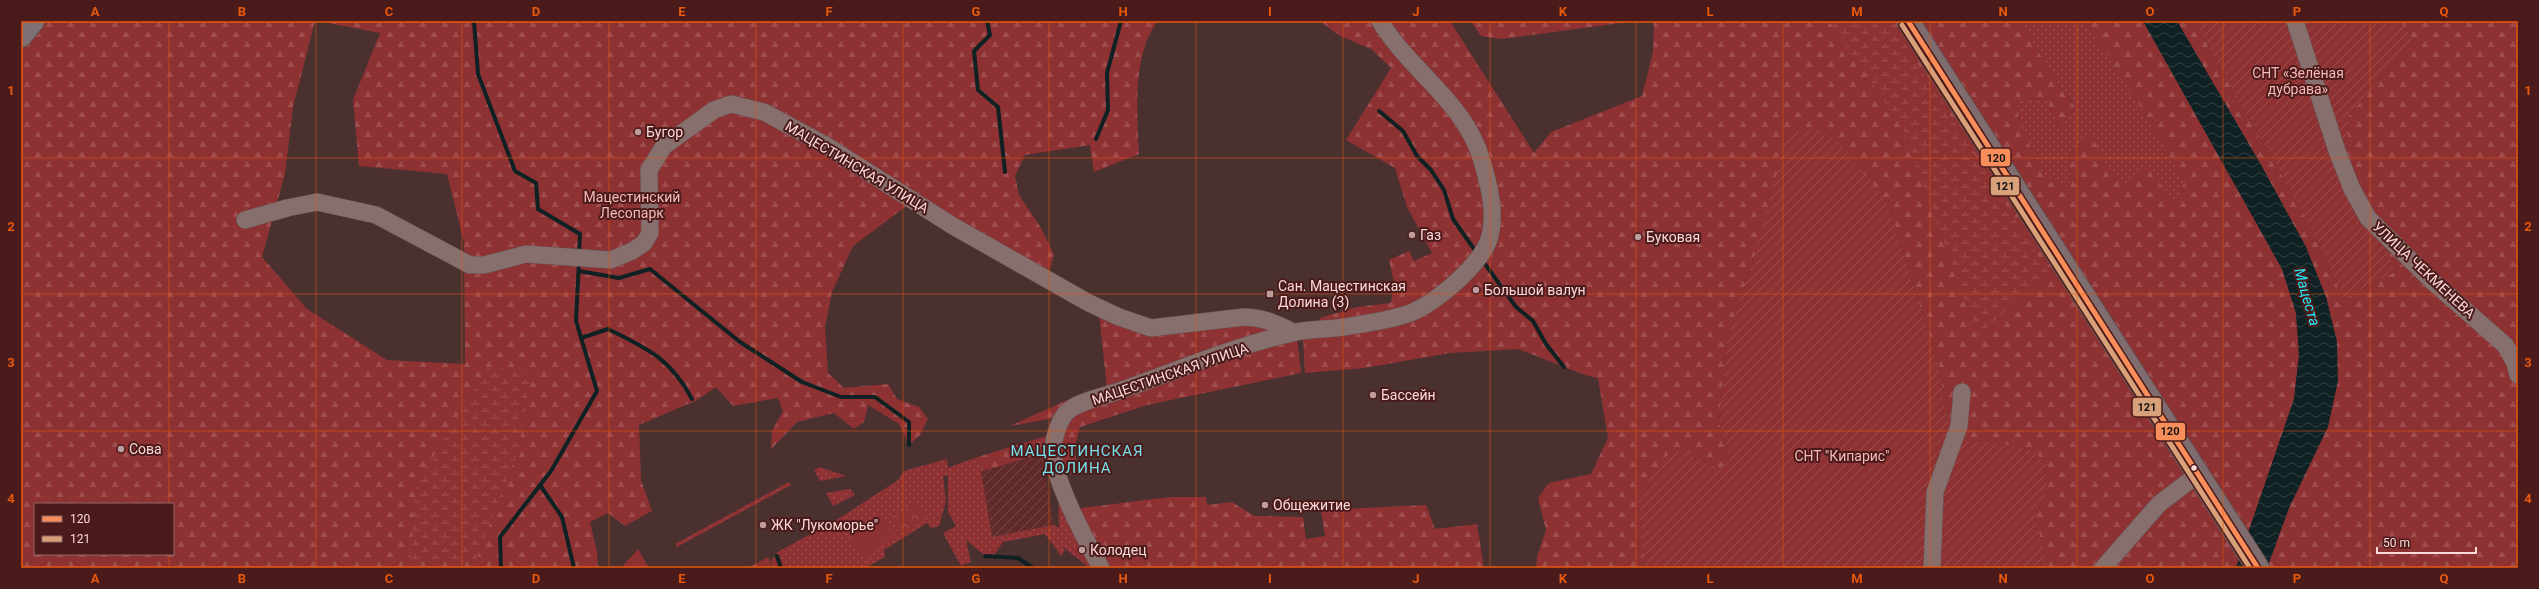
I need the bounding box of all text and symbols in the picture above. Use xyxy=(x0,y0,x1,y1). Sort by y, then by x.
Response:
text: A xyxy=(91,4,100,19)
text: B xyxy=(238,4,246,19)
text: C xyxy=(385,4,394,19)
text: D xyxy=(532,4,540,19)
text: E xyxy=(678,4,686,19)
text: F xyxy=(825,4,833,19)
text: G xyxy=(972,4,981,19)
text: H xyxy=(1118,4,1128,19)
text: I xyxy=(1268,4,1272,19)
text: J xyxy=(1412,4,1420,19)
text: K xyxy=(1559,4,1568,19)
text: L xyxy=(1706,4,1714,19)
text: M xyxy=(1851,4,1863,19)
text: N xyxy=(1998,4,2008,19)
text: O xyxy=(2146,4,2155,19)
text: P xyxy=(2293,4,2301,19)
text: Q xyxy=(2440,4,2449,19)
park label: СНТ «Зелёная дубрава» xyxy=(2252,65,2344,97)
text: 1 xyxy=(7,83,15,98)
text: 1 xyxy=(2524,83,2532,98)
street label: МАЦЕСТИНСКАЯ УЛИЦА xyxy=(782,118,932,216)
place label: Бугор xyxy=(646,124,683,140)
marker: Бугор xyxy=(633,127,643,137)
line badge: 120 xyxy=(1980,148,2011,167)
text: 120 xyxy=(1987,152,2005,165)
line badge: 121 xyxy=(1990,176,2020,196)
text: 121 xyxy=(1996,180,2014,193)
park label: Мацестинский Лесопарк xyxy=(584,189,680,221)
text: 2 xyxy=(7,219,15,234)
street label: УЛИЦА ЧЕКМЕНЕВА xyxy=(2370,219,2478,321)
text: 2 xyxy=(2524,219,2532,234)
place label: Газ xyxy=(1420,227,1441,243)
place label: Буковая xyxy=(1646,229,1700,245)
marker: Газ xyxy=(1407,230,1417,240)
marker: Буковая xyxy=(1633,232,1643,242)
water label: Мацеста xyxy=(2290,266,2324,328)
place label: Сан. Мацестинская Долина (3) xyxy=(1278,278,1406,311)
place label: Большой валун xyxy=(1484,282,1586,298)
marker: Большой валун xyxy=(1471,285,1481,295)
marker: Сан. Мацестинская Долина (3) xyxy=(1265,289,1275,299)
street label: МАЦЕСТИНСКАЯ УЛИЦА xyxy=(1090,340,1250,408)
text: 3 xyxy=(7,355,15,370)
text: 3 xyxy=(2524,355,2532,370)
place label: Бассейн xyxy=(1381,387,1436,403)
marker: Бассейн xyxy=(1368,390,1378,400)
line badge: 121 xyxy=(2132,397,2162,417)
text: 121 xyxy=(2138,401,2156,414)
line badge: 120 xyxy=(2155,422,2186,441)
text: 120 xyxy=(2161,425,2179,438)
place label: Сова xyxy=(129,441,162,457)
district label: МАЦЕСТИНСКАЯ ДОЛИНА xyxy=(1010,442,1144,477)
marker: Сова xyxy=(116,444,126,454)
park label: СНТ "Кипарис" xyxy=(1794,448,1890,464)
unlabelled marker xyxy=(2189,463,2199,473)
text: 4 xyxy=(7,491,15,506)
text: 4 xyxy=(2524,491,2532,506)
place label: Общежитие xyxy=(1273,497,1350,513)
marker: Общежитие xyxy=(1260,500,1270,510)
legend xyxy=(34,503,174,555)
text: 120 xyxy=(70,512,90,526)
place label: ЖК "Лукоморье" xyxy=(771,517,878,533)
marker: ЖК "Лукоморье" xyxy=(758,520,768,530)
scale bar xyxy=(2377,529,2476,555)
text: 121 xyxy=(70,532,90,546)
text: 50 m xyxy=(2383,536,2410,550)
place label: Колодец xyxy=(1090,542,1146,558)
marker: Колодец xyxy=(1077,545,1087,555)
text: A xyxy=(91,571,100,586)
text: B xyxy=(238,571,246,586)
text: C xyxy=(385,571,394,586)
text: D xyxy=(532,571,540,586)
text: E xyxy=(678,571,686,586)
text: F xyxy=(825,571,833,586)
text: G xyxy=(972,571,981,586)
text: H xyxy=(1118,571,1128,586)
text: I xyxy=(1268,571,1272,586)
text: J xyxy=(1412,571,1420,586)
text: K xyxy=(1559,571,1568,586)
text: L xyxy=(1706,571,1714,586)
text: M xyxy=(1851,571,1863,586)
text: N xyxy=(1998,571,2008,586)
text: O xyxy=(2146,571,2155,586)
text: P xyxy=(2293,571,2301,586)
text: Q xyxy=(2440,571,2449,586)

